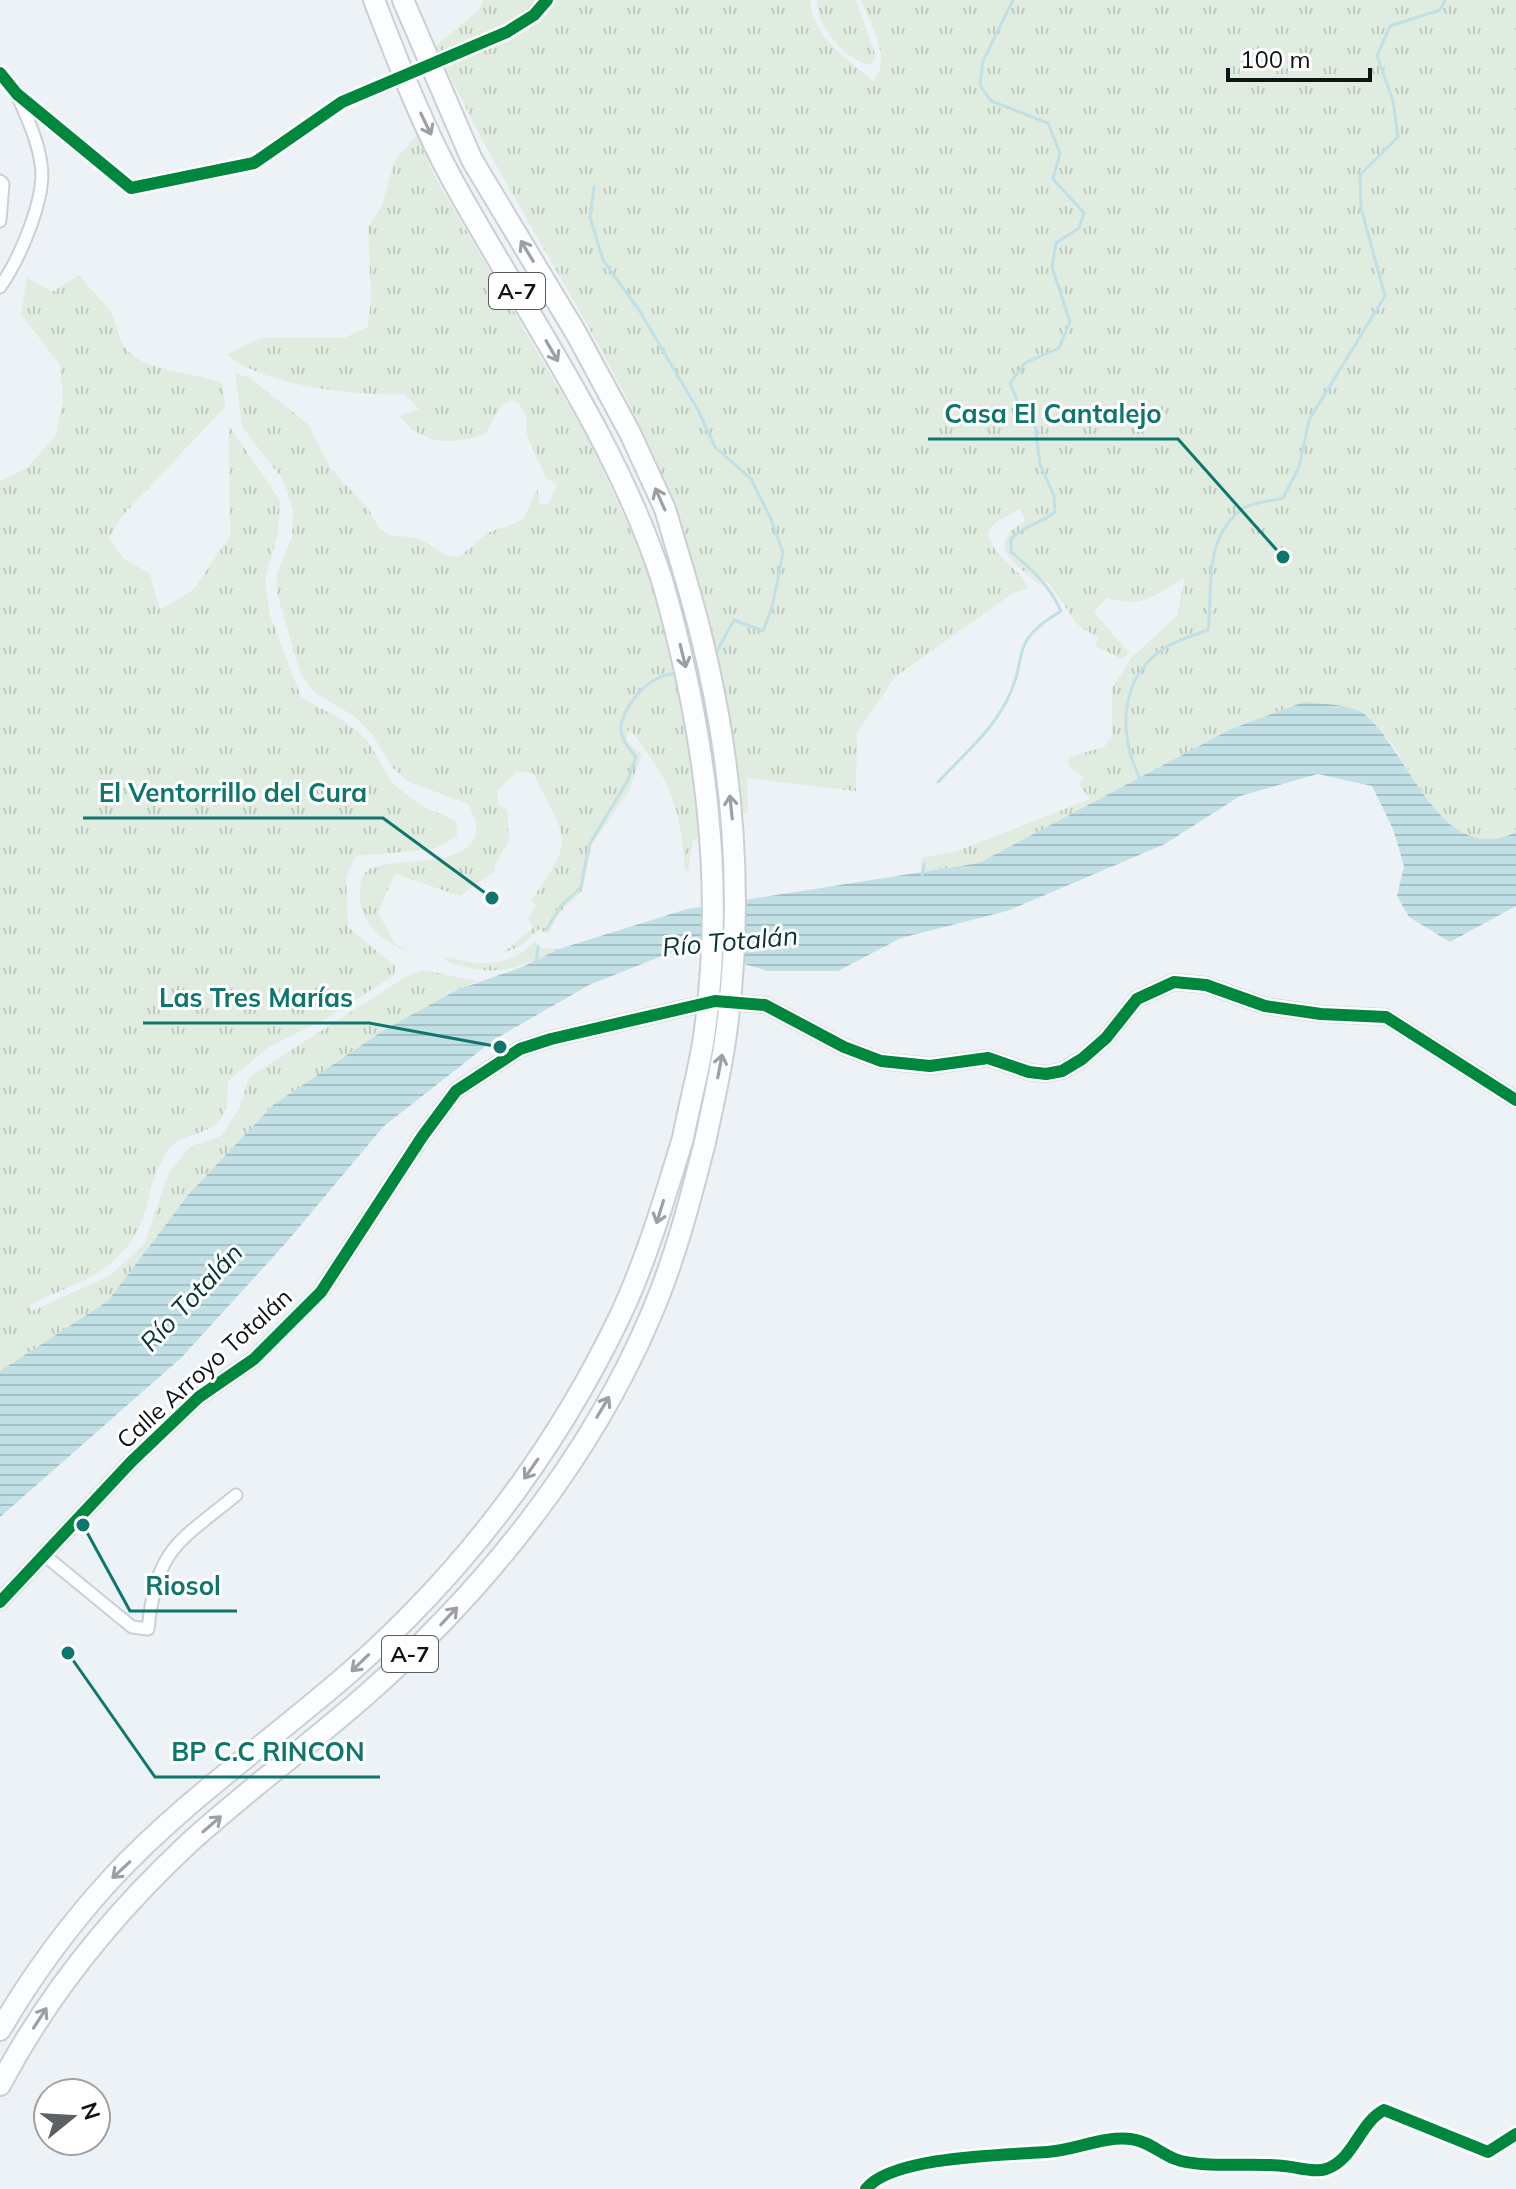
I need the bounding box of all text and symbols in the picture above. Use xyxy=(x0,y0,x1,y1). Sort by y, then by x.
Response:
scale bar xyxy=(1228,32,1370,82)
text: 100 m xyxy=(1240,44,1311,74)
one-way arrow xyxy=(418,111,434,135)
one-way arrow xyxy=(519,240,535,263)
road number: A-7 xyxy=(489,273,545,309)
one-way arrow xyxy=(544,339,560,362)
callout: Casa El Cantalejo xyxy=(928,389,1178,439)
text: Casa El Cantalejo xyxy=(944,397,1162,430)
one-way arrow xyxy=(652,487,667,512)
one-way arrow xyxy=(677,642,692,668)
callout: El Ventorrillo del Cura xyxy=(83,768,383,818)
text: El Ventorrillo del Cura xyxy=(99,776,367,809)
one-way arrow xyxy=(723,794,738,821)
water label: Río Totalán xyxy=(661,919,799,963)
callout: Las Tres Marías xyxy=(143,973,369,1023)
text: Las Tres Marías xyxy=(159,981,353,1014)
one-way arrow xyxy=(713,1053,728,1079)
one-way arrow xyxy=(652,1199,667,1225)
water label: Río Totalán xyxy=(133,1236,249,1358)
street label: Calle Arroyo Totalán xyxy=(110,1281,298,1455)
one-way arrow xyxy=(595,1396,611,1419)
one-way arrow xyxy=(523,1457,539,1479)
callout: Riosol xyxy=(130,1561,237,1611)
text: Riosol xyxy=(145,1569,221,1602)
one-way arrow xyxy=(439,1606,457,1626)
road number: A-7 xyxy=(382,1636,438,1672)
one-way arrow xyxy=(350,1653,370,1671)
callout: BP C.C RINCON xyxy=(155,1727,380,1777)
text: BP C.C RINCON xyxy=(171,1735,365,1768)
one-way arrow xyxy=(201,1815,221,1833)
one-way arrow xyxy=(111,1861,131,1880)
one-way arrow xyxy=(32,2008,48,2030)
north arrow xyxy=(32,2077,112,2157)
text: N xyxy=(75,2099,107,2123)

